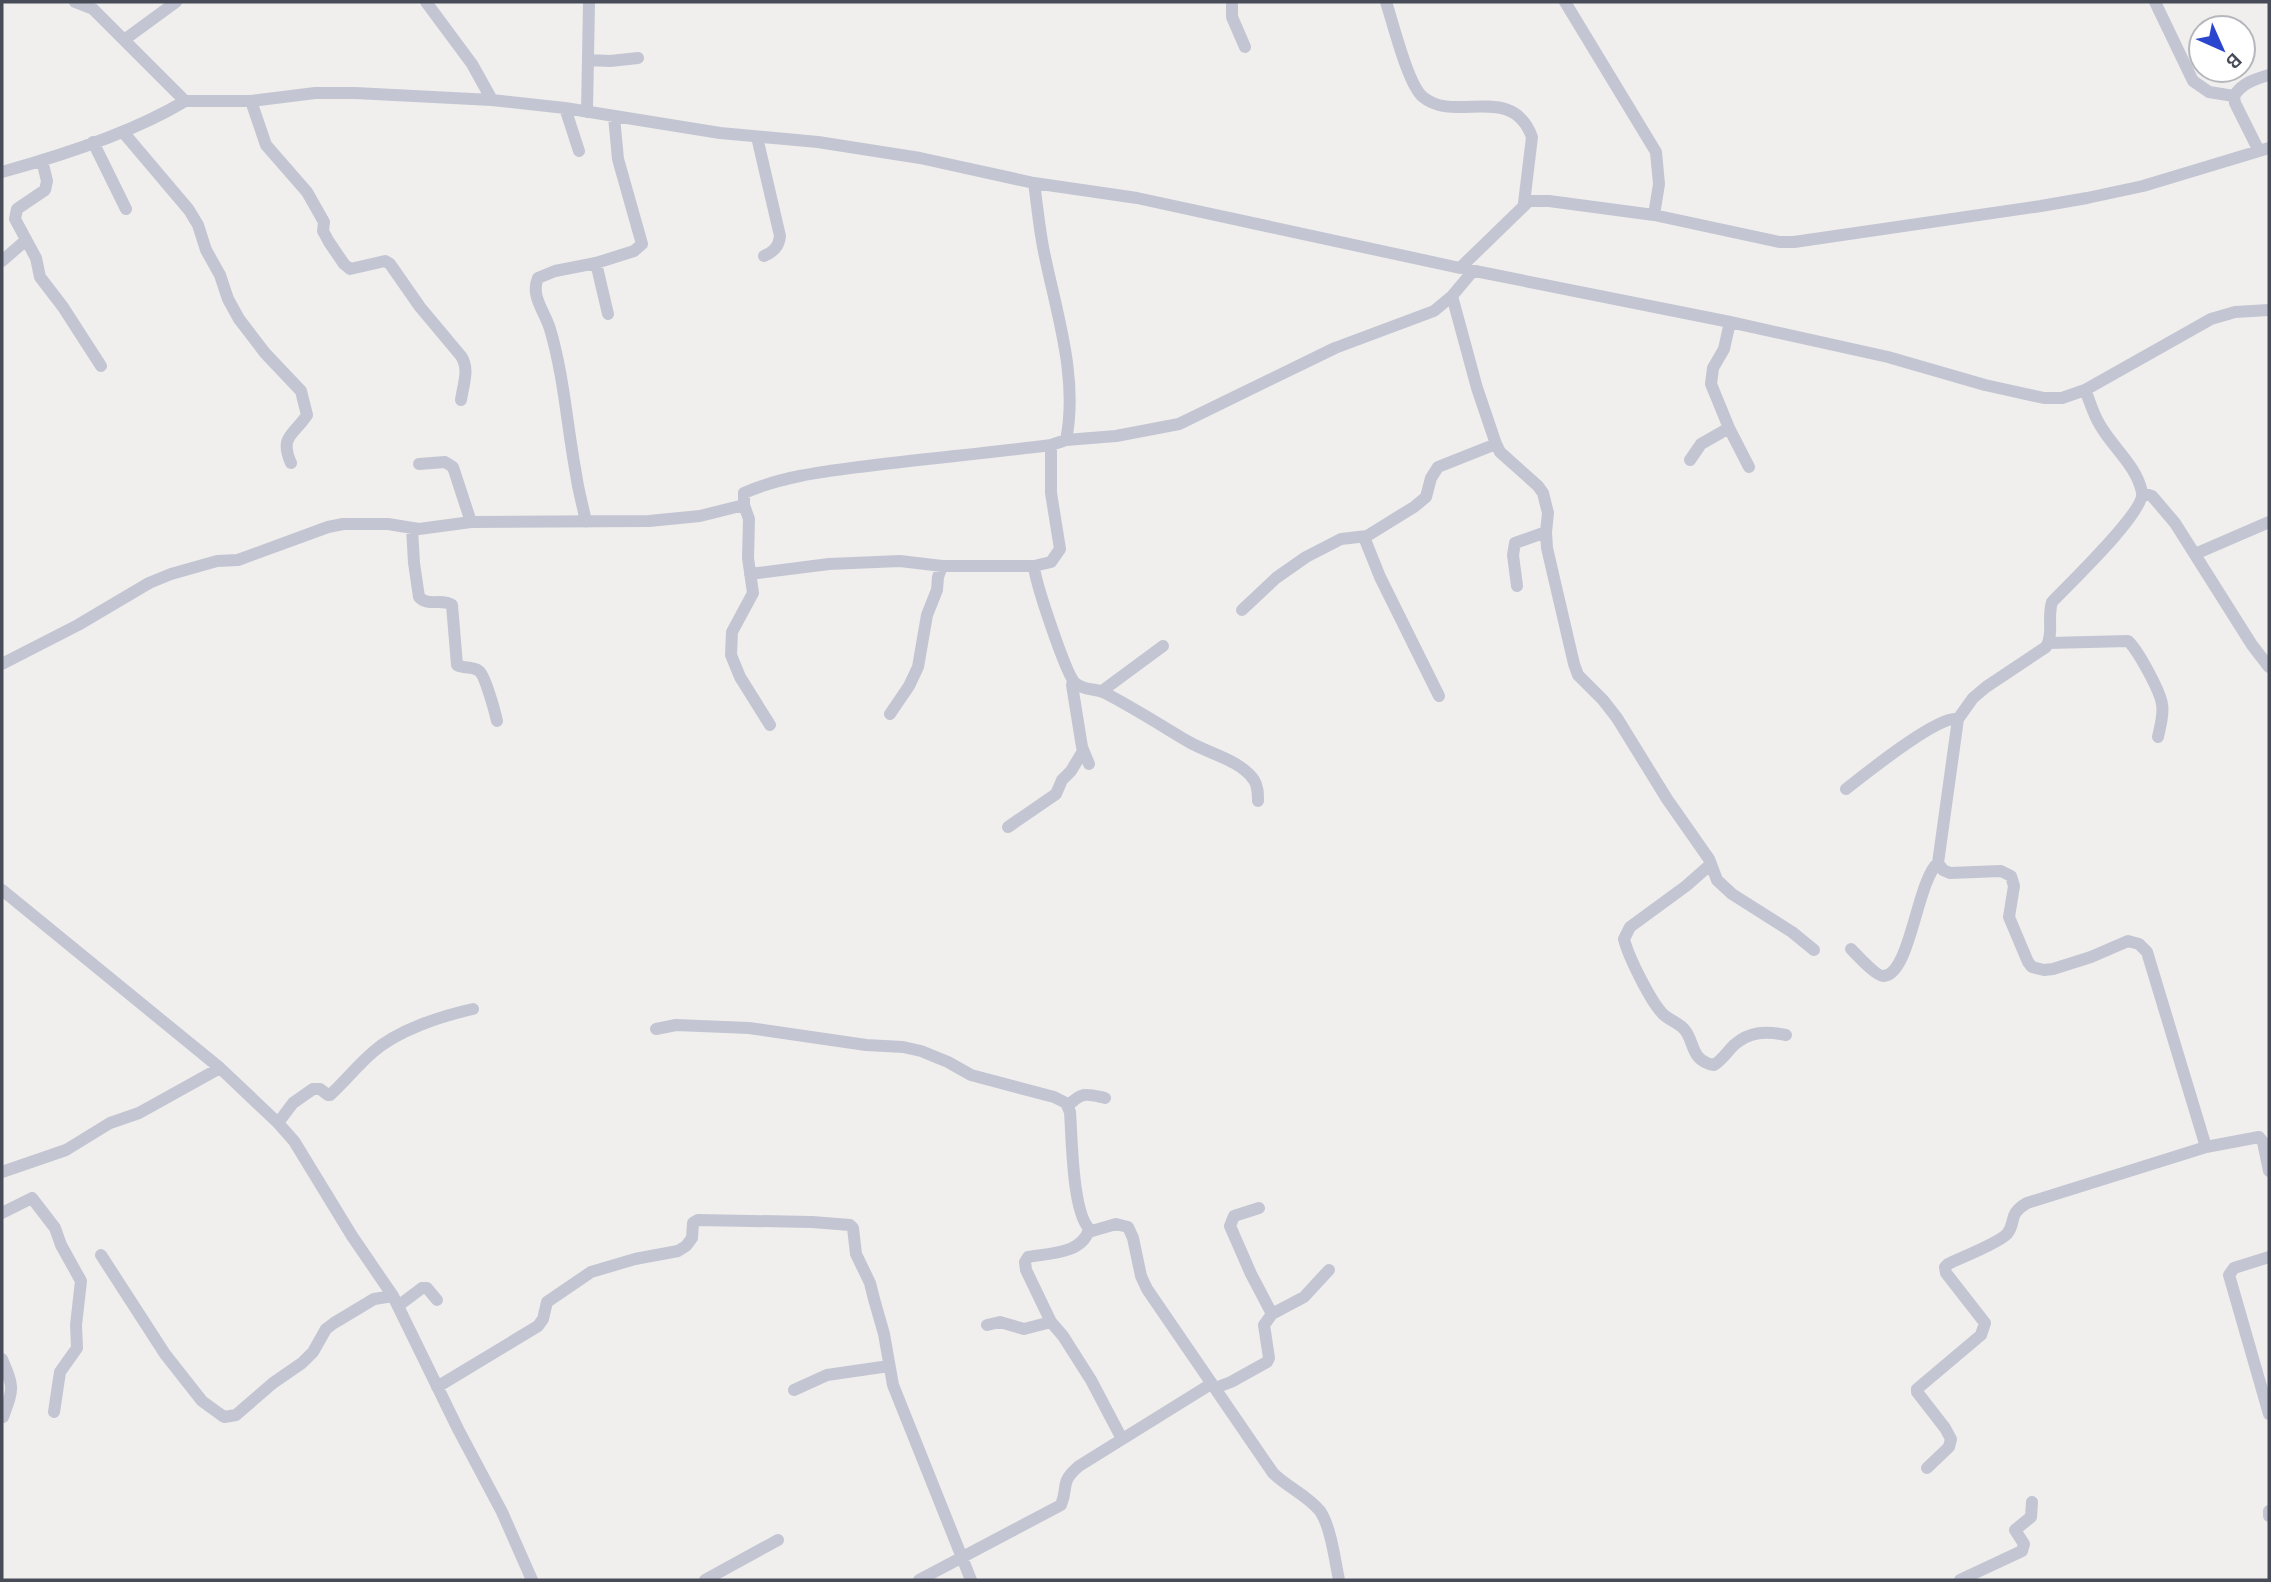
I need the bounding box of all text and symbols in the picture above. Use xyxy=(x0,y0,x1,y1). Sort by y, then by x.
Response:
north arrow xyxy=(2187,14,2257,84)
text: B xyxy=(2222,49,2247,74)

